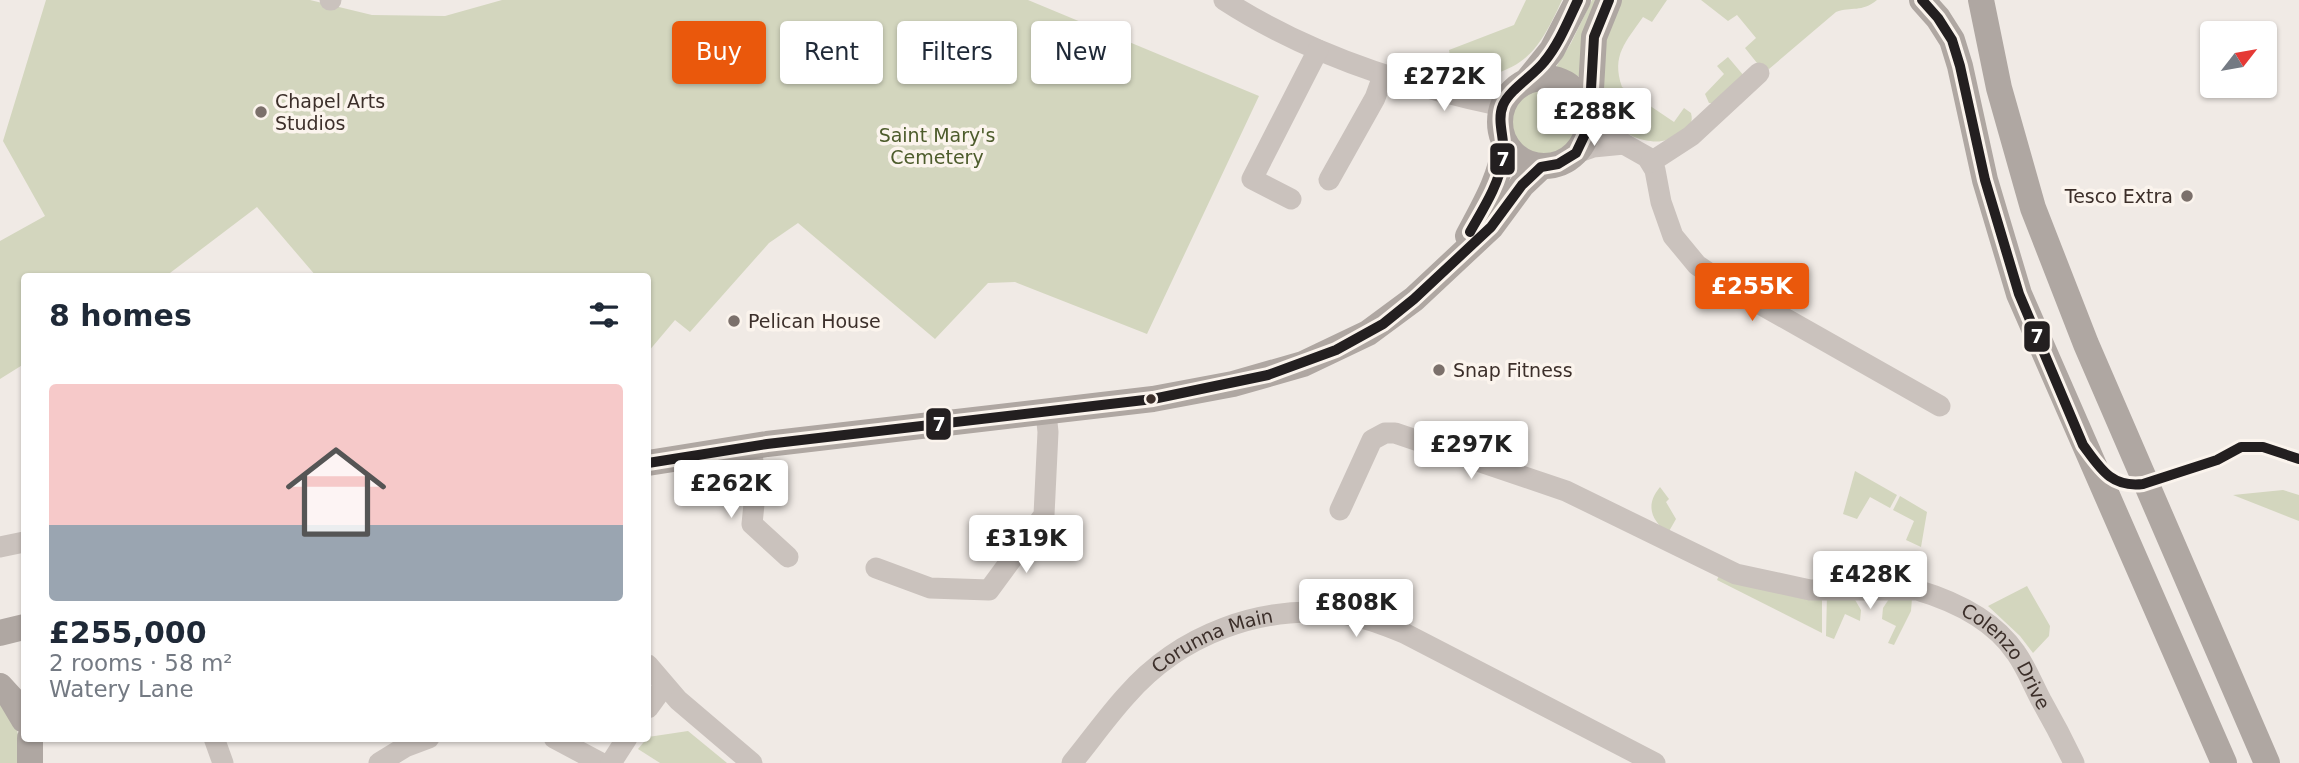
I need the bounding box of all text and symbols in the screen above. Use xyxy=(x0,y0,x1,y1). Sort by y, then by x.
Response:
chip: Buy xyxy=(672,21,766,84)
chip: Rent xyxy=(780,21,883,84)
chip: Filters xyxy=(897,21,1017,84)
chip: New xyxy=(1031,21,1131,84)
north arrow xyxy=(2200,21,2277,98)
map controls xyxy=(2200,21,2277,98)
pin: £272K xyxy=(1395,54,1493,113)
text: £272K xyxy=(1403,63,1485,89)
pin: £288K xyxy=(1545,88,1643,148)
place label: Chapel Arts Studios xyxy=(275,90,385,134)
text: £288K xyxy=(1553,98,1635,124)
marker: Chapel Arts Studios xyxy=(253,104,269,120)
park label: Saint Mary's Cemetery xyxy=(879,124,995,168)
line badge: 7 xyxy=(1489,142,1516,176)
text: 7 xyxy=(1496,148,1510,170)
place label: Tesco Extra xyxy=(2064,185,2173,207)
marker: Tesco Extra xyxy=(2179,188,2195,204)
pin: £255K xyxy=(1703,264,1801,323)
text: £255K xyxy=(1711,273,1793,299)
icon: filters xyxy=(585,296,623,334)
text: 8 homes xyxy=(49,298,192,333)
place label: Pelican House xyxy=(748,310,881,332)
marker: Pelican House xyxy=(726,313,742,329)
line badge: 7 xyxy=(2023,320,2051,353)
text: 7 xyxy=(2030,325,2044,347)
place label: Snap Fitness xyxy=(1453,359,1573,381)
marker: Snap Fitness xyxy=(1431,362,1447,378)
unlabelled marker xyxy=(1144,392,1158,406)
line badge: 7 xyxy=(925,407,952,441)
text: 7 xyxy=(932,413,946,435)
pin: £297K xyxy=(1422,421,1520,481)
icon: home xyxy=(273,429,399,555)
text: £297K xyxy=(1430,431,1512,457)
pin: £262K xyxy=(682,461,780,520)
text: £262K xyxy=(690,470,772,496)
pin: £319K xyxy=(977,516,1075,575)
text: £319K xyxy=(985,525,1067,551)
pin: £428K xyxy=(1821,552,1919,611)
text: £428K xyxy=(1829,561,1911,587)
pin: £808K xyxy=(1307,580,1405,639)
text: £808K xyxy=(1315,589,1397,615)
street label: Colenzo Drive xyxy=(1958,598,2055,713)
street label: Corunna Main xyxy=(1147,604,1275,677)
text: £255,000 xyxy=(49,615,207,650)
text: 2 rooms · 58 m² xyxy=(49,650,233,676)
text: Watery Lane xyxy=(49,676,194,702)

